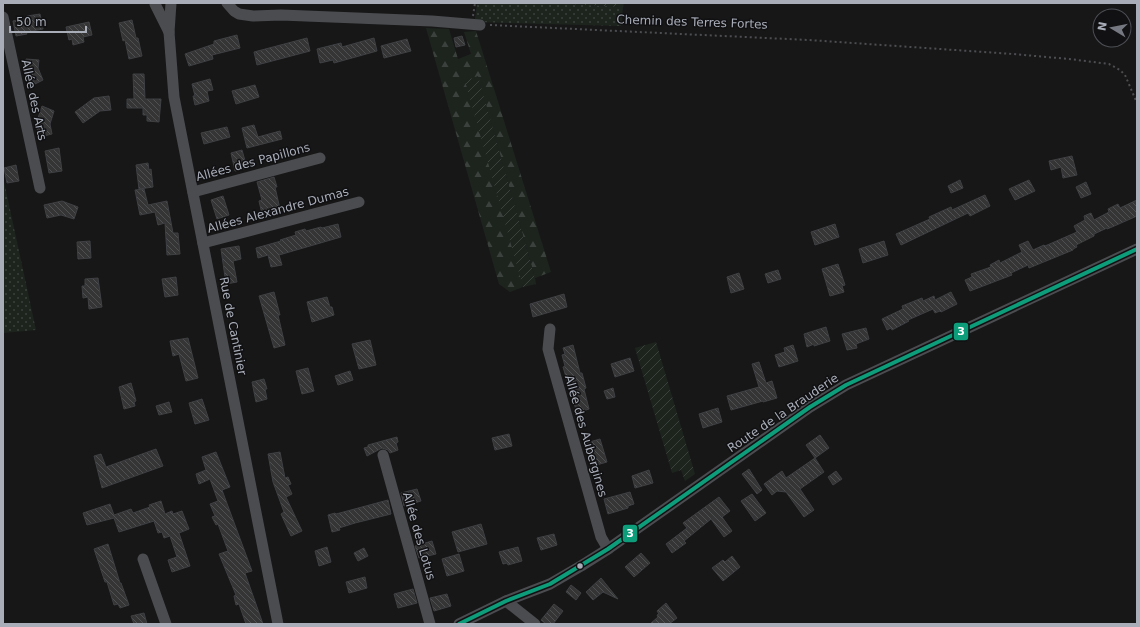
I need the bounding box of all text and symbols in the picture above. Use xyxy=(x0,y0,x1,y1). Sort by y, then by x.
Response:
scale bar xyxy=(10,8,86,34)
north arrow xyxy=(1092,8,1132,48)
street label: Chemin des Terres Fortes xyxy=(616,12,768,32)
text: 50 m xyxy=(16,15,47,29)
text: N xyxy=(1095,21,1110,32)
street label: Allée des Arts xyxy=(19,58,49,142)
street label: Allées des Papillons xyxy=(194,140,312,184)
street label: Allées Alexandre Dumas xyxy=(206,184,350,236)
street label: Rue de Cantinier xyxy=(217,276,249,376)
line badge: 3 xyxy=(953,322,969,341)
text: 3 xyxy=(957,325,965,338)
street label: Route de la Brauderie xyxy=(725,371,841,455)
street label: Allée des Aubergines xyxy=(562,373,610,499)
street label: Allée des Lotus xyxy=(400,490,438,582)
line badge: 3 xyxy=(622,524,638,543)
text: 3 xyxy=(626,527,634,540)
unlabelled marker xyxy=(575,561,585,571)

